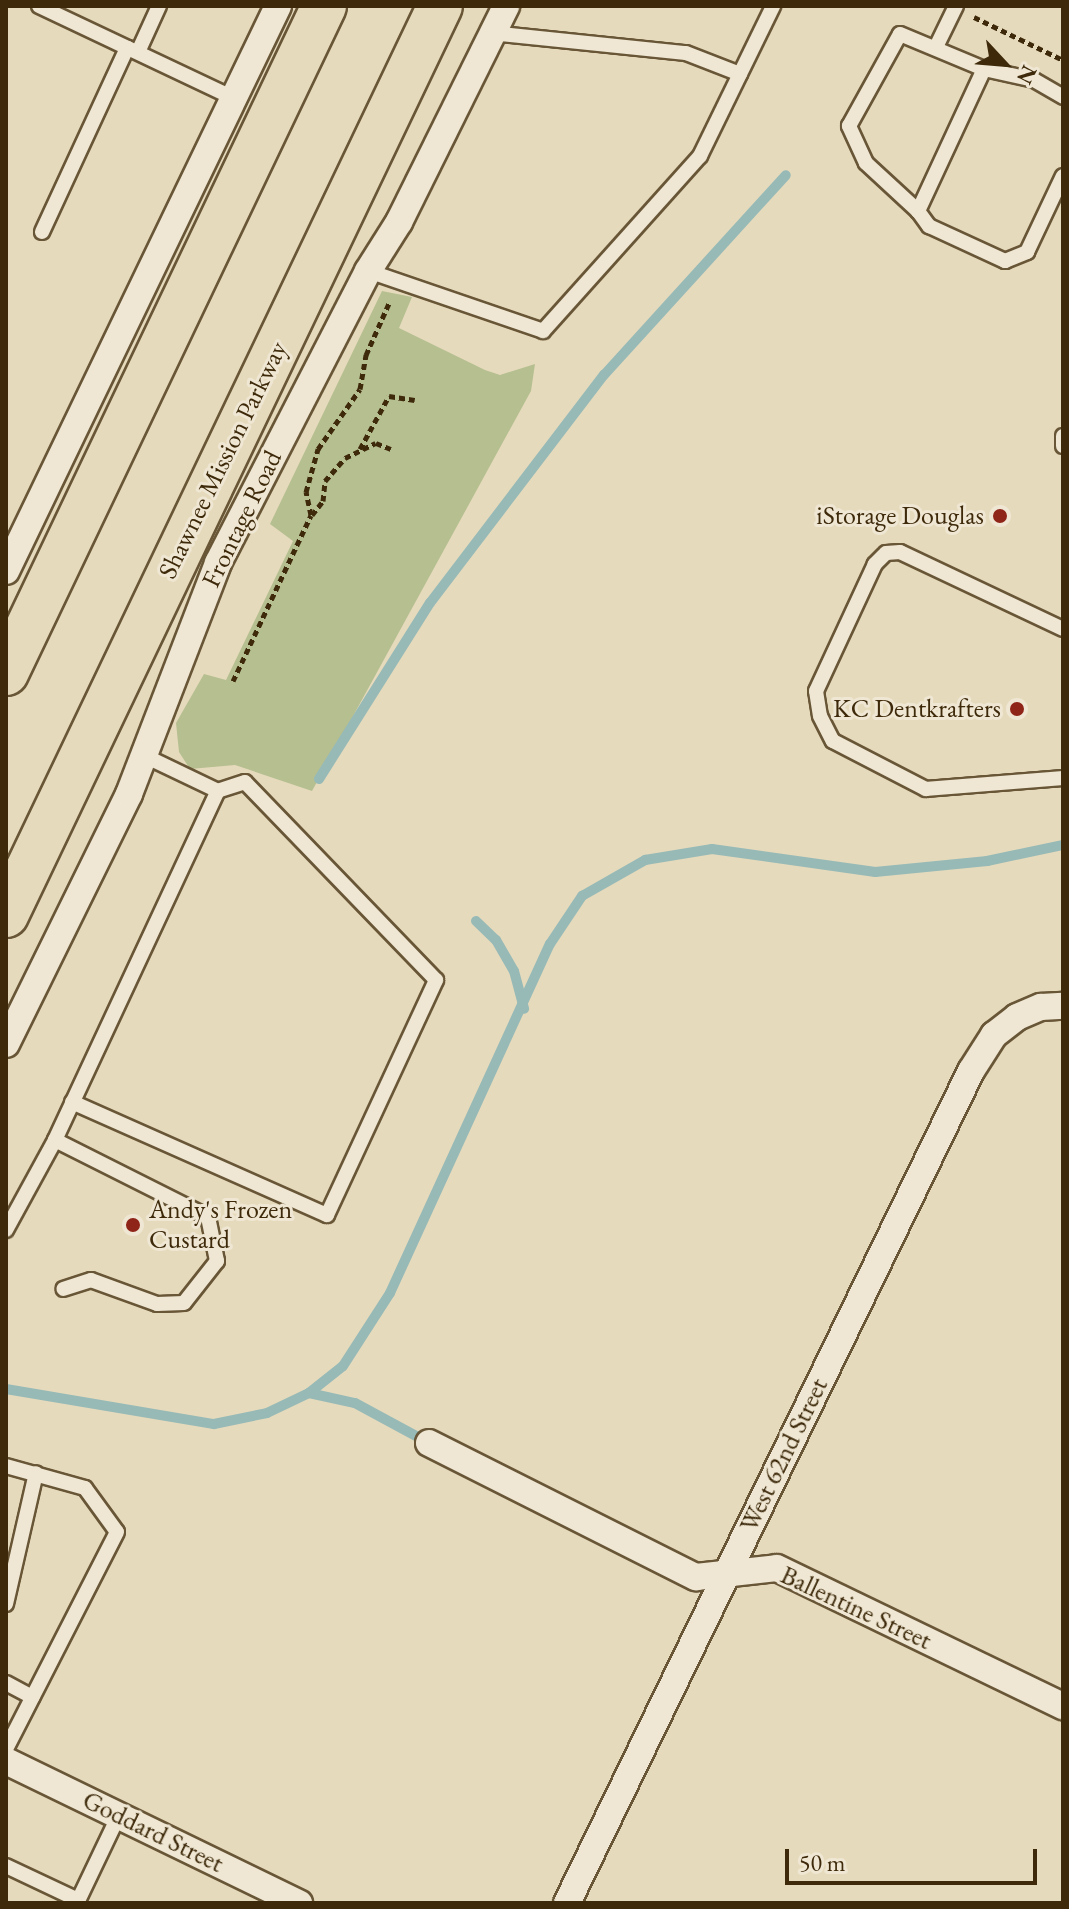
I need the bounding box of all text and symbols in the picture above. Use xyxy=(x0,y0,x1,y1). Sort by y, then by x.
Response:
north arrow xyxy=(965,24,1045,104)
text: N xyxy=(1010,60,1044,89)
street label: Shawnee Mission Parkway xyxy=(152,336,294,584)
street label: Frontage Road xyxy=(195,446,289,592)
place label: iStorage Douglas xyxy=(816,500,984,532)
marker: iStorage Douglas xyxy=(991,507,1009,525)
place label: KC Dentkrafters xyxy=(833,693,1001,725)
marker: KC Dentkrafters xyxy=(1008,700,1026,718)
place label: Andy's Frozen Custard xyxy=(149,1194,292,1256)
marker: Andy's Frozen Custard xyxy=(124,1216,142,1234)
street label: West 62nd Street xyxy=(733,1373,835,1537)
street label: Ballentine Street xyxy=(776,1559,936,1657)
street label: Goddard Street xyxy=(78,1785,228,1879)
scale bar xyxy=(789,1833,1041,1883)
text: 50 m xyxy=(799,1847,846,1878)

